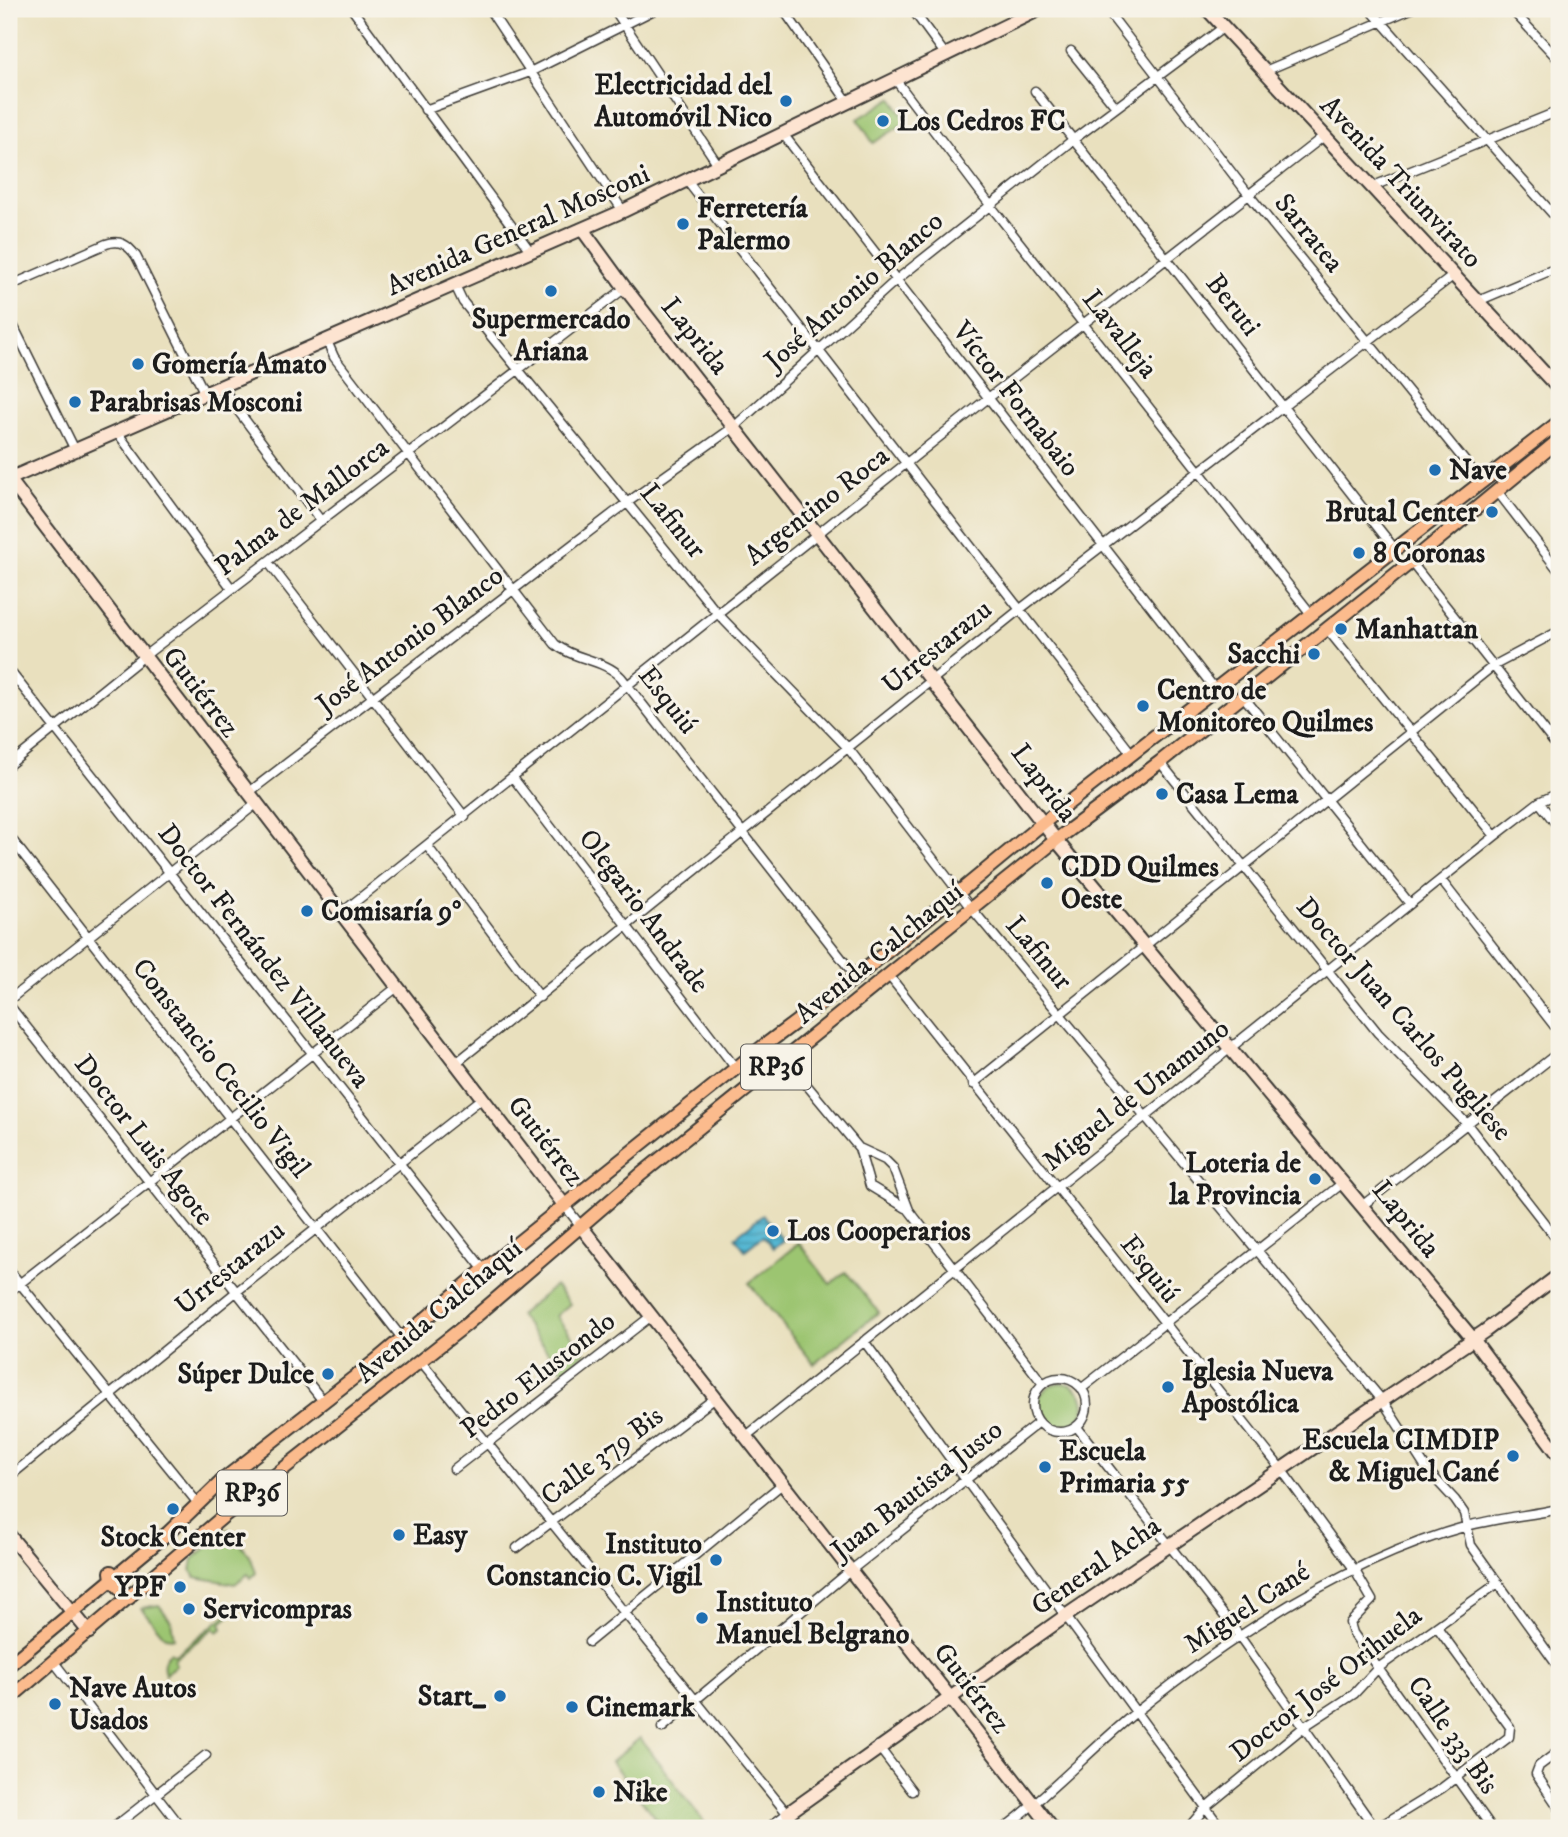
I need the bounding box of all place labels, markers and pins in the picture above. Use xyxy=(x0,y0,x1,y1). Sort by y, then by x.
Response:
place label: Electricidad del Automóvil Nico xyxy=(593,68,773,135)
marker: Electricidad del Automóvil Nico xyxy=(778,93,794,109)
place label: Los Cedros FC xyxy=(897,104,1066,139)
marker: Los Cedros FC xyxy=(875,113,891,129)
place label: Ferretería Palermo xyxy=(697,191,809,258)
marker: Ferretería Palermo xyxy=(675,216,691,232)
marker: Supermercado Ariana xyxy=(543,283,559,299)
place label: Supermercado Ariana xyxy=(472,302,631,369)
place label: Gomería Amato xyxy=(152,347,327,382)
marker: Gomería Amato xyxy=(130,356,146,372)
place label: Parabrisas Mosconi xyxy=(89,385,302,420)
marker: Parabrisas Mosconi xyxy=(67,394,83,410)
place label: Nave xyxy=(1449,453,1507,488)
marker: Nave xyxy=(1427,462,1443,478)
place label: Brutal Center xyxy=(1326,495,1479,530)
marker: Brutal Center xyxy=(1484,504,1500,520)
place label: 8 Coronas xyxy=(1373,536,1486,571)
marker: 8 Coronas xyxy=(1351,545,1367,561)
place label: Manhattan xyxy=(1355,612,1479,647)
marker: Manhattan xyxy=(1333,621,1349,637)
place label: Sacchi xyxy=(1227,637,1300,672)
marker: Sacchi xyxy=(1306,646,1322,662)
place label: Centro de Monitoreo Quilmes xyxy=(1157,673,1374,740)
marker: Centro de Monitoreo Quilmes xyxy=(1135,698,1151,714)
place label: Casa Lema xyxy=(1176,777,1300,812)
marker: Casa Lema xyxy=(1154,786,1170,802)
place label: CDD Quilmes Oeste xyxy=(1061,850,1219,917)
marker: CDD Quilmes Oeste xyxy=(1039,875,1055,891)
place label: Comisaría 9° xyxy=(321,894,461,929)
marker: Comisaría 9° xyxy=(299,903,315,919)
place label: Loteria de la Provincia xyxy=(1168,1146,1302,1213)
marker: Loteria de la Provincia xyxy=(1307,1171,1323,1187)
place label: Los Cooperarios xyxy=(787,1214,971,1249)
marker: Los Cooperarios xyxy=(765,1223,781,1239)
place label: Iglesia Nueva Apostólica xyxy=(1181,1354,1334,1421)
place label: Súper Dulce xyxy=(177,1357,314,1392)
marker: Súper Dulce xyxy=(320,1366,336,1382)
marker: Iglesia Nueva Apostólica xyxy=(1160,1379,1176,1395)
place label: Escuela CIMDIP & Miguel Cané xyxy=(1302,1423,1500,1490)
place label: Escuela Primaria 55 xyxy=(1059,1434,1189,1501)
marker: Escuela CIMDIP & Miguel Cané xyxy=(1505,1448,1521,1464)
marker: Escuela Primaria 55 xyxy=(1037,1459,1053,1475)
marker: Stock Center xyxy=(165,1501,181,1517)
place label: Easy xyxy=(413,1518,468,1553)
place label: Stock Center xyxy=(101,1520,246,1555)
marker: Easy xyxy=(391,1527,407,1543)
place label: Instituto Constancio C. Vigil xyxy=(486,1527,703,1594)
marker: Instituto Constancio C. Vigil xyxy=(708,1552,724,1568)
place label: YPF xyxy=(114,1570,167,1605)
marker: YPF xyxy=(172,1579,188,1595)
place label: Instituto Manuel Belgrano xyxy=(716,1585,910,1652)
place label: Servicompras xyxy=(203,1592,353,1627)
marker: Servicompras xyxy=(181,1601,197,1617)
marker: Instituto Manuel Belgrano xyxy=(694,1610,710,1626)
place label: Nave Autos Usados xyxy=(69,1671,197,1738)
place label: Start_ xyxy=(418,1679,487,1714)
marker: Start_ xyxy=(492,1688,508,1704)
place label: Cinemark xyxy=(586,1690,696,1725)
marker: Nave Autos Usados xyxy=(47,1696,63,1712)
marker: Cinemark xyxy=(564,1699,580,1715)
place label: Nike xyxy=(613,1775,668,1810)
marker: Nike xyxy=(591,1784,607,1800)

